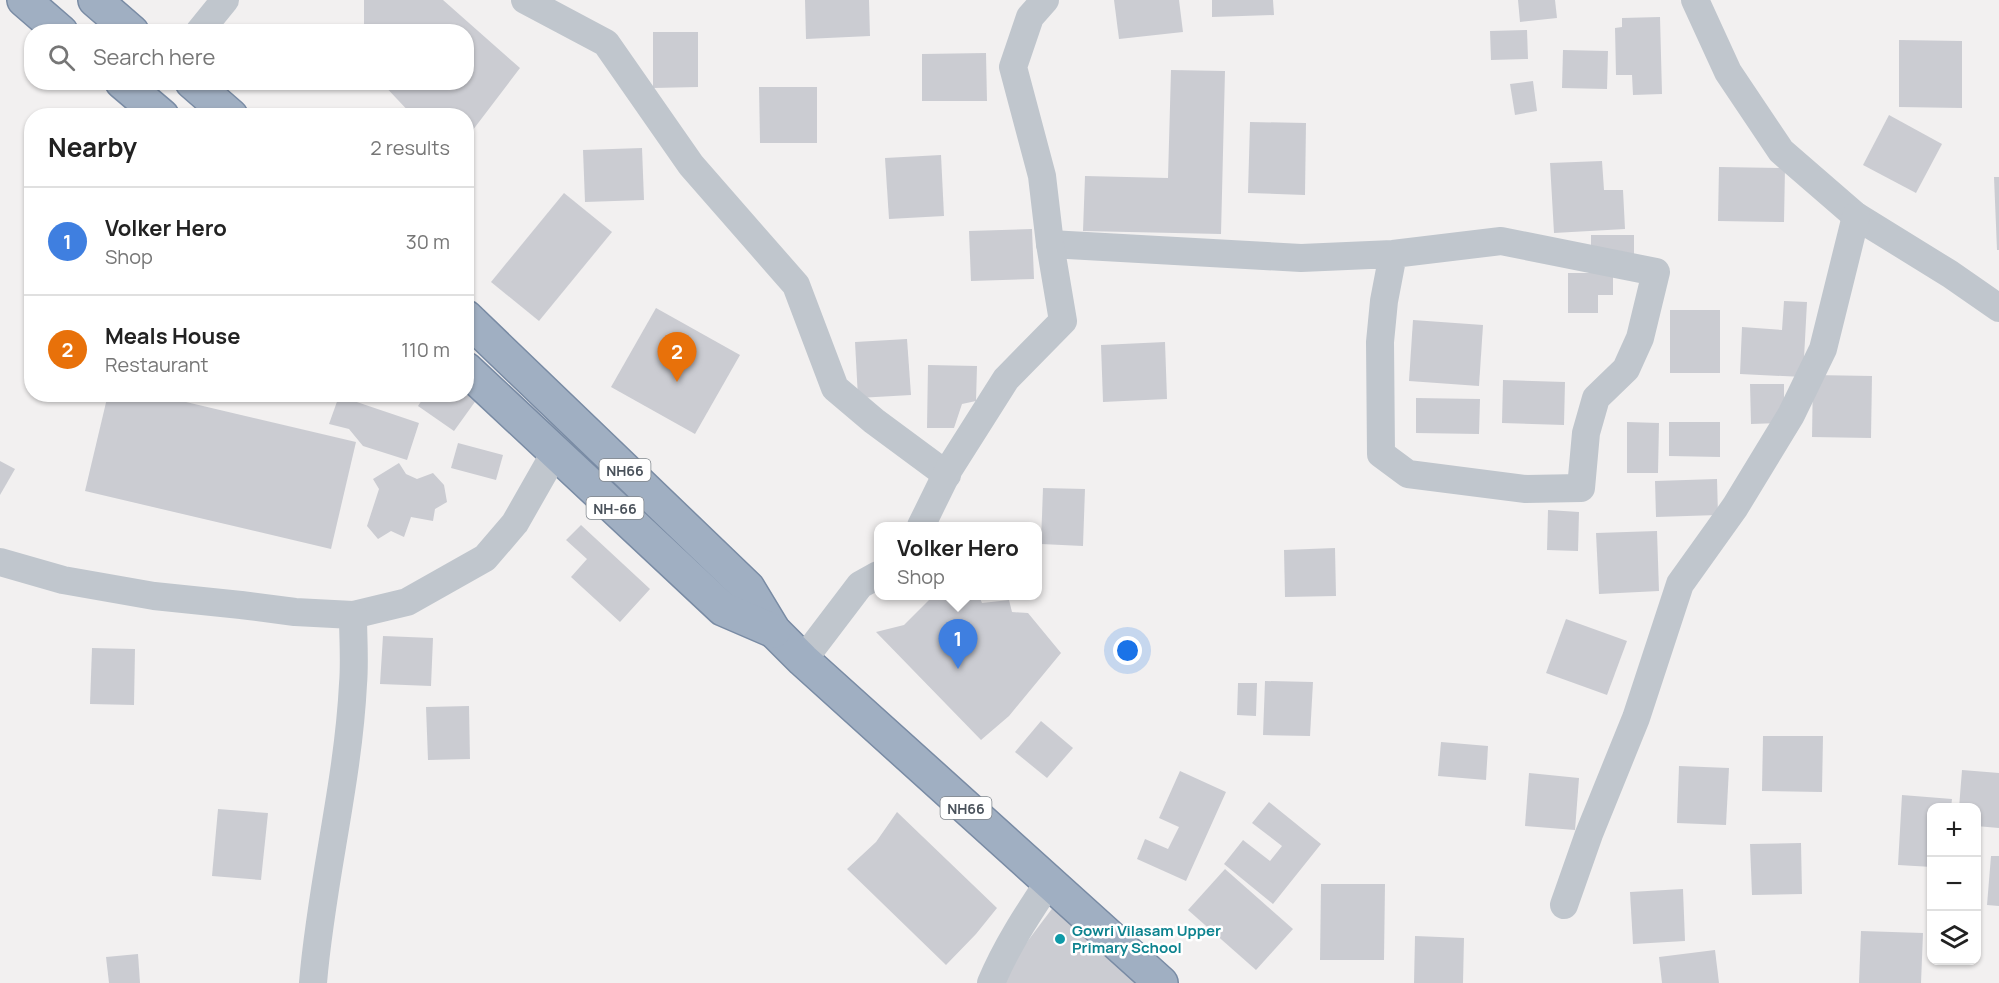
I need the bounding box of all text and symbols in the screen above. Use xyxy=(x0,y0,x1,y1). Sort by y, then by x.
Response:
search box xyxy=(24,24,474,90)
icon: search xyxy=(45,41,78,74)
text: Search here xyxy=(93,42,215,72)
text: Nearby xyxy=(48,129,137,165)
text: 2 results xyxy=(370,134,450,161)
text: Volker Hero xyxy=(105,213,227,243)
text: 1 xyxy=(63,228,72,255)
text: 30 m xyxy=(406,228,450,255)
text: Shop xyxy=(105,243,153,270)
text: Meals House xyxy=(105,321,240,351)
pin: 2 xyxy=(658,332,696,382)
text: 2 xyxy=(62,336,73,363)
text: 110 m xyxy=(401,336,450,363)
text: Restaurant xyxy=(105,351,209,378)
road number: NH66 xyxy=(600,459,650,481)
road number: NH-66 xyxy=(586,497,644,519)
popup xyxy=(874,522,1042,600)
text: Volker Hero xyxy=(897,533,1019,563)
text: Shop xyxy=(897,563,945,590)
pin: 1 xyxy=(938,620,978,669)
your location xyxy=(1113,636,1142,665)
road number: NH66 xyxy=(940,797,992,819)
map controls xyxy=(1927,803,1981,965)
button: + xyxy=(1927,803,1981,857)
button: − xyxy=(1927,857,1981,911)
button: layers xyxy=(1927,911,1981,965)
place label: Gowri Vilasam Upper Primary School xyxy=(1072,920,1221,958)
marker: Gowri Vilasam Upper Primary School xyxy=(1053,932,1067,946)

